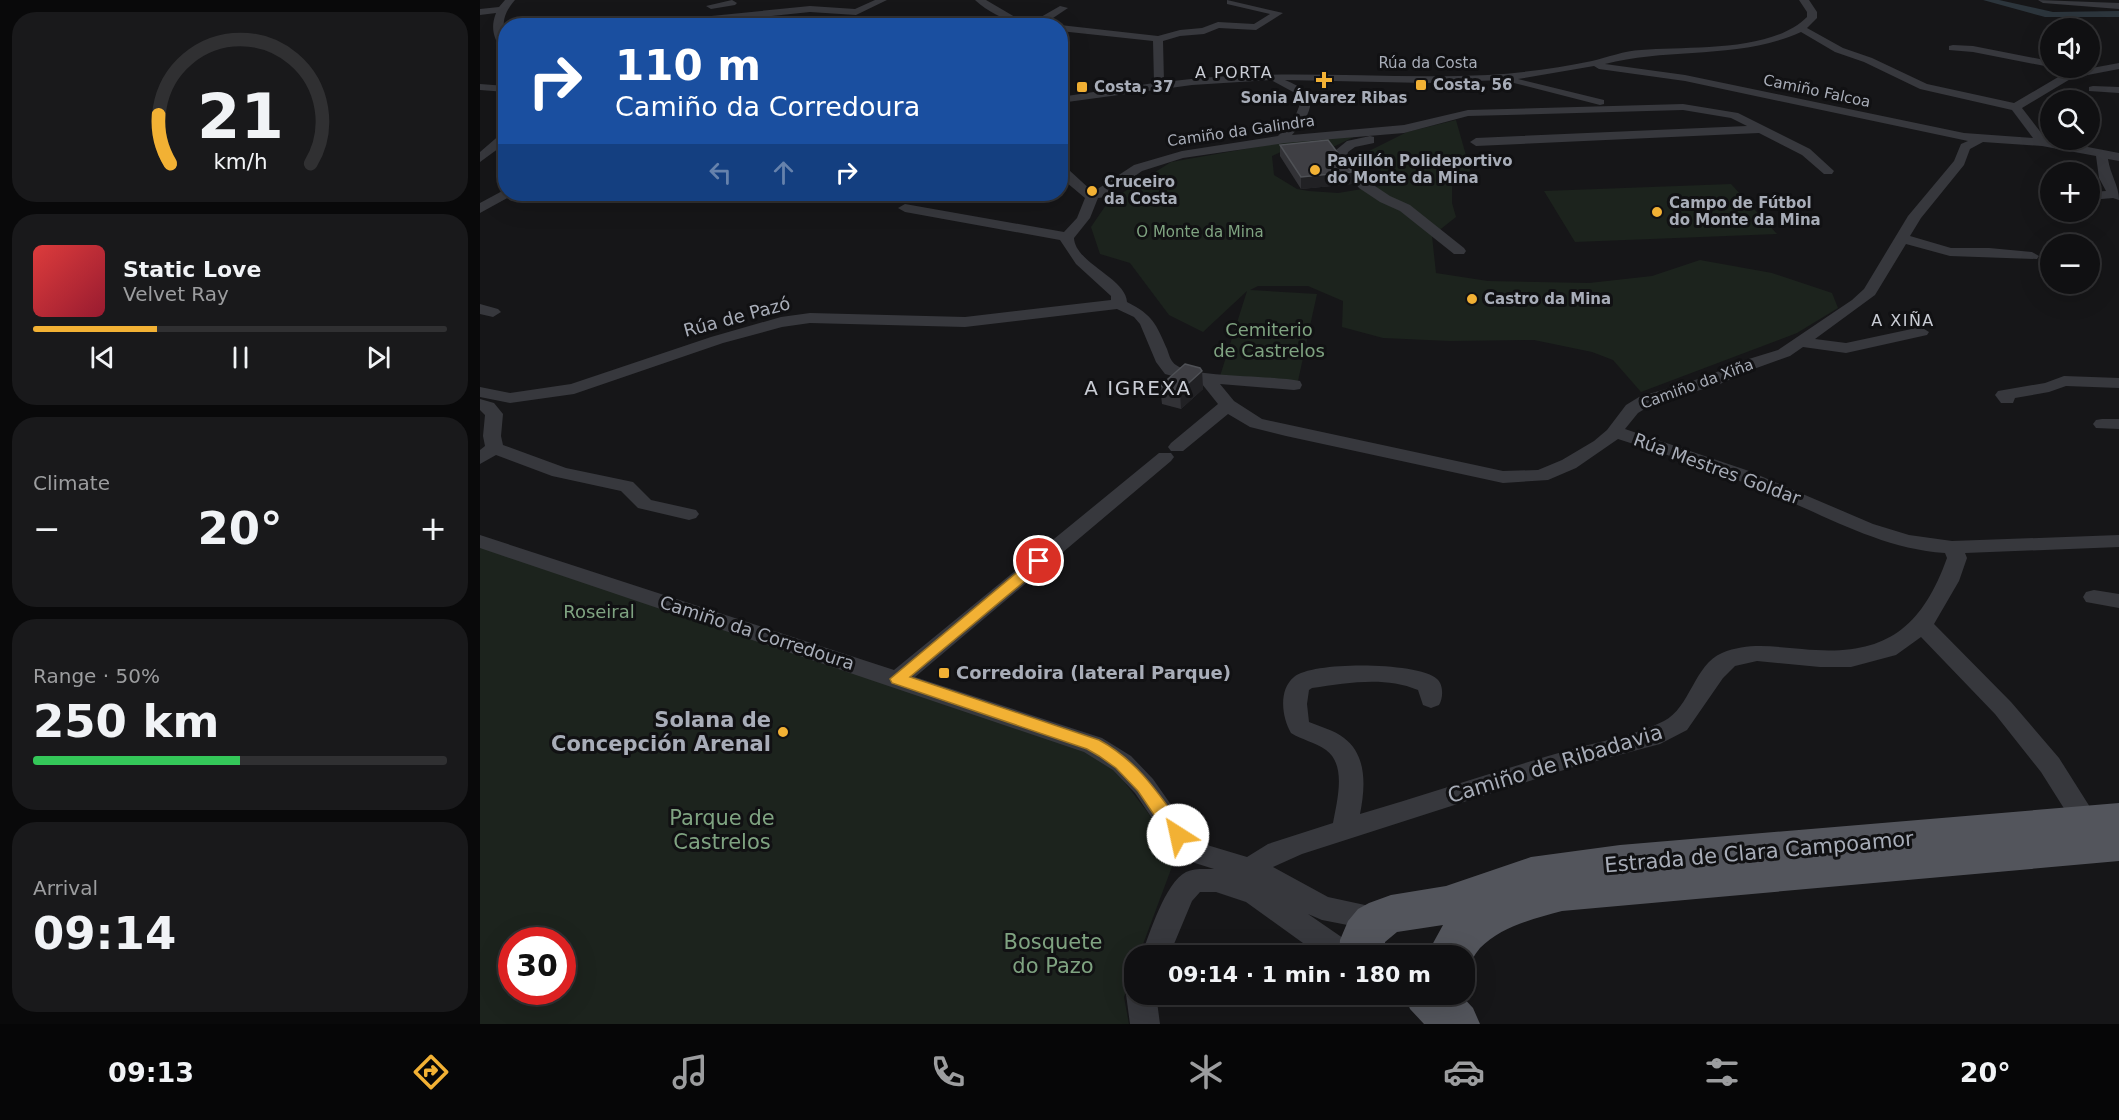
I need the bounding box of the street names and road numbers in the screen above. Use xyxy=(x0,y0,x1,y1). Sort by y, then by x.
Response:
street label: Rúa da Costa xyxy=(1378,54,1478,72)
street label: Camiño Falcoa xyxy=(1762,71,1872,111)
street label: Camiño da Galindra xyxy=(1166,112,1316,150)
street label: Rúa de Pazó xyxy=(681,292,793,341)
street label: Camiño da Xiña xyxy=(1638,355,1756,413)
street label: Rúa Mestres Goldar xyxy=(1631,429,1804,509)
street label: Camiño da Corredoura xyxy=(657,591,857,674)
street label: Camiño de Ribadavia xyxy=(1445,720,1665,808)
street label: Estrada de Clara Campoamor xyxy=(1603,826,1915,877)

